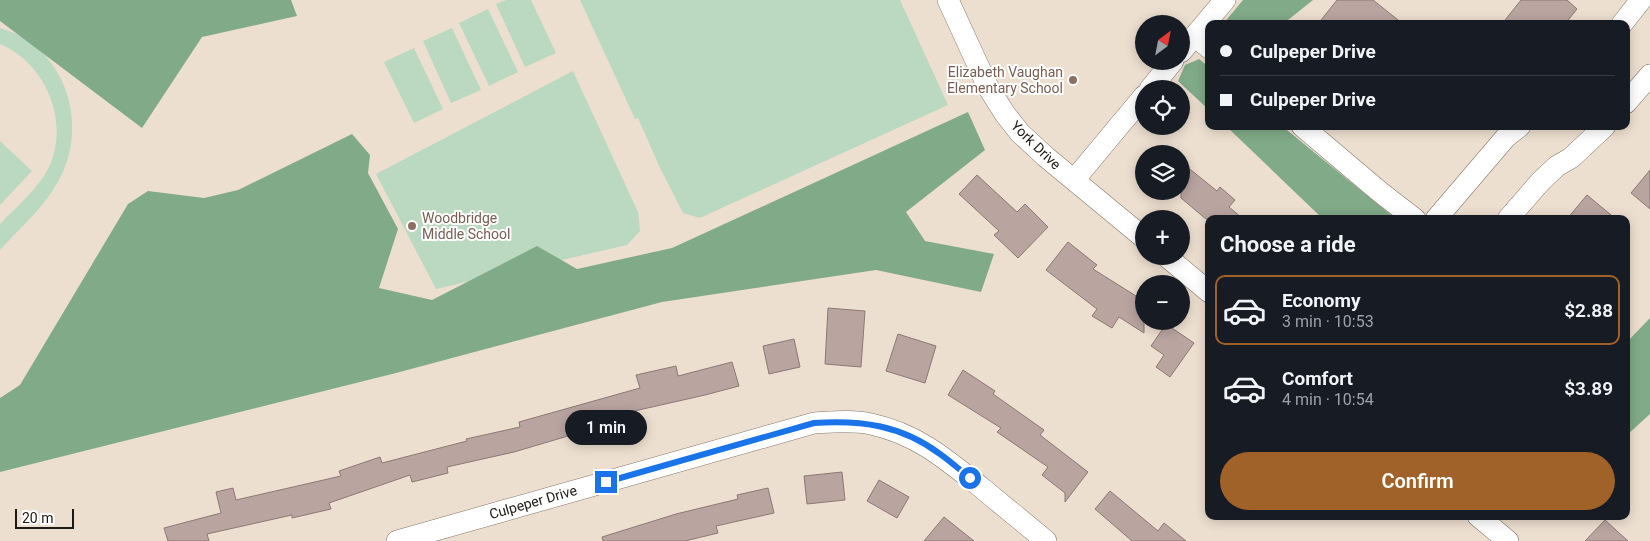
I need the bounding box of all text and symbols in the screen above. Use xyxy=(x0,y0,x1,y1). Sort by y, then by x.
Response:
north arrow xyxy=(1135,15,1190,70)
map controls xyxy=(1135,15,1190,330)
text: Culpeper Drive xyxy=(1250,40,1376,63)
place label: Elizabeth Vaughan Elementary School xyxy=(947,64,1063,96)
marker: Elizabeth Vaughan Elementary School xyxy=(1067,74,1079,86)
button: locate xyxy=(1135,80,1190,135)
text: Culpeper Drive xyxy=(1250,88,1376,111)
street label: York Drive xyxy=(1008,117,1064,173)
button: layers xyxy=(1135,145,1190,200)
place label: Woodbridge Middle School xyxy=(422,210,510,242)
button: + xyxy=(1135,210,1190,265)
marker: Woodbridge Middle School xyxy=(406,220,418,232)
text: Choose a ride xyxy=(1220,232,1356,257)
button: − xyxy=(1135,275,1190,330)
icon: car xyxy=(1222,288,1267,333)
text: Economy xyxy=(1282,289,1361,312)
text: $2.88 xyxy=(1564,299,1613,322)
text: 3 min · 10:53 xyxy=(1282,312,1374,331)
icon: car xyxy=(1222,366,1267,411)
text: Comfort xyxy=(1282,367,1353,390)
text: $3.89 xyxy=(1564,377,1613,400)
text: 4 min · 10:54 xyxy=(1282,390,1374,409)
callout: 1 min xyxy=(565,410,647,444)
text: 1 min xyxy=(586,418,626,437)
button: Confirm xyxy=(1220,452,1615,510)
route start xyxy=(959,467,981,489)
route end xyxy=(595,471,617,493)
street label: Culpeper Drive xyxy=(487,482,579,522)
scale bar xyxy=(15,506,74,529)
text: 20 m xyxy=(22,510,54,526)

